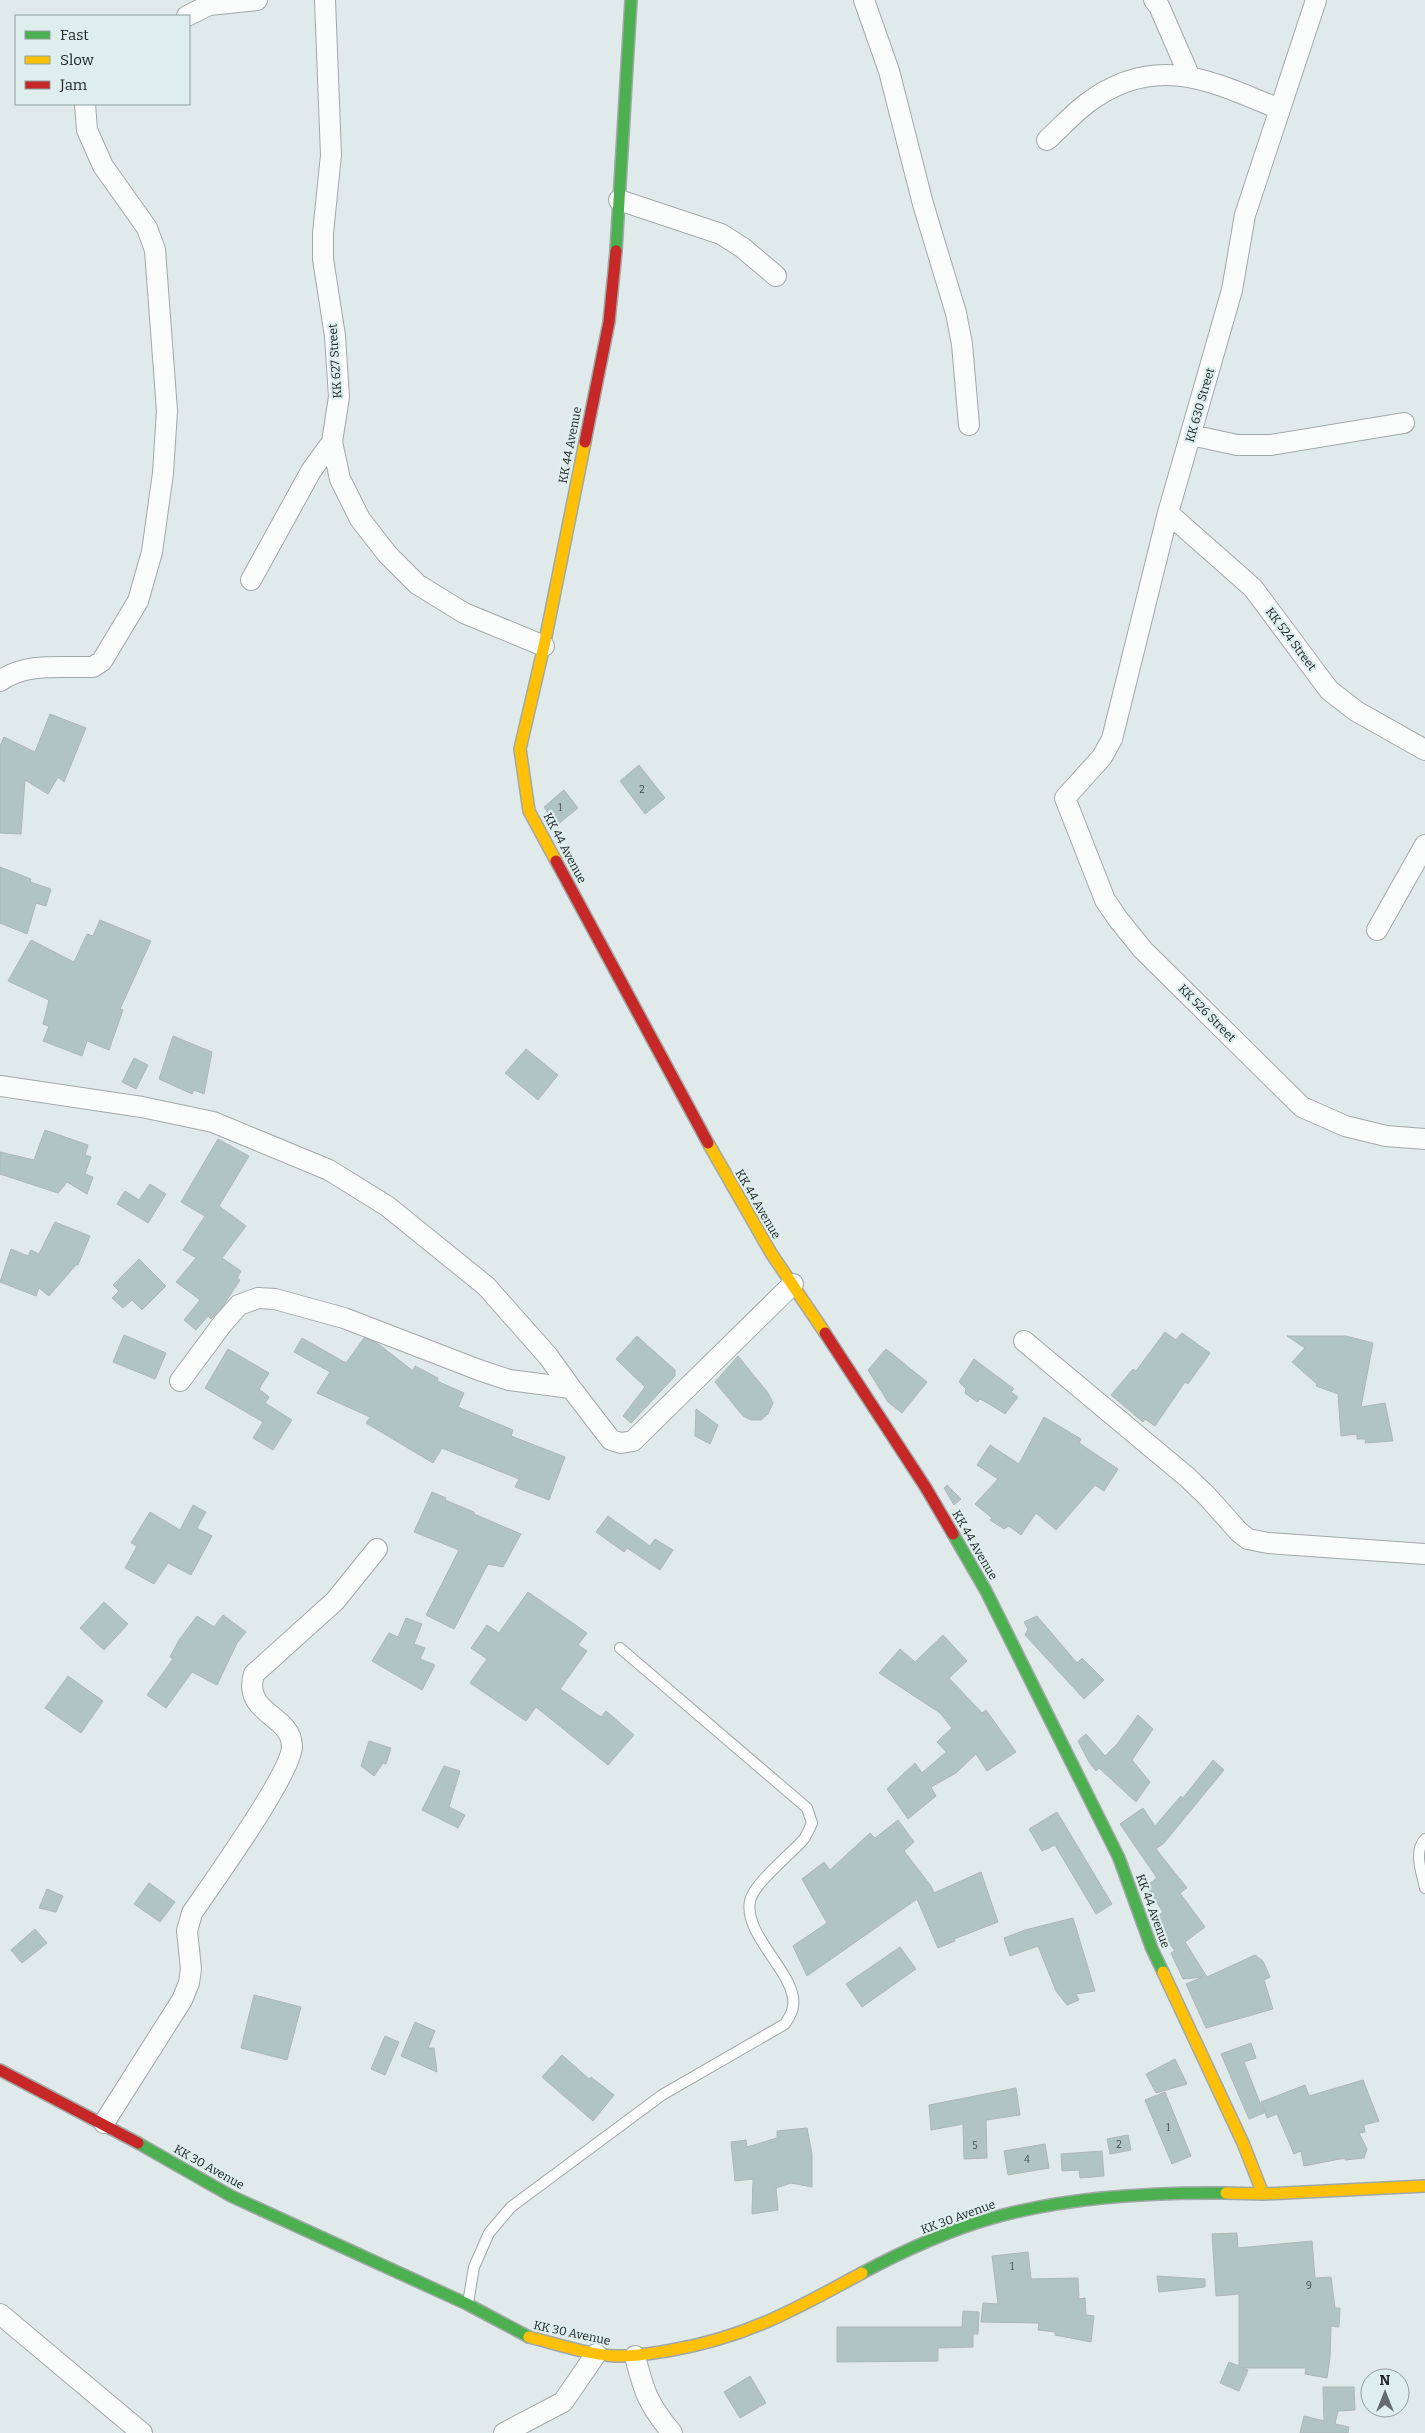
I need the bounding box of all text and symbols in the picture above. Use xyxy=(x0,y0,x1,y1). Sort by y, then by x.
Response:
legend xyxy=(15,15,190,105)
text: Fast xyxy=(60,26,89,44)
text: Slow xyxy=(60,51,95,69)
text: Jam xyxy=(59,76,88,94)
street label: KK 627 Street xyxy=(325,323,345,399)
street label: KK 630 Street xyxy=(1183,366,1217,444)
street label: KK 44 Avenue xyxy=(556,406,584,484)
street label: KK 524 Street xyxy=(1263,605,1320,674)
house number: 2 xyxy=(639,784,645,796)
house number: 1 xyxy=(558,802,562,814)
street label: KK 44 Avenue xyxy=(541,810,589,886)
street label: KK 526 Street xyxy=(1176,982,1239,1045)
street label: KK 44 Avenue xyxy=(733,1167,783,1241)
street label: KK 44 Avenue xyxy=(950,1508,1000,1582)
street label: KK 44 Avenue xyxy=(1133,1872,1173,1950)
house number: 1 xyxy=(1166,2122,1170,2134)
house number: 2 xyxy=(1116,2139,1122,2151)
house number: 5 xyxy=(972,2140,978,2152)
street label: KK 30 Avenue xyxy=(171,2142,247,2192)
house number: 4 xyxy=(1024,2154,1030,2166)
street label: KK 30 Avenue xyxy=(919,2197,997,2237)
house number: 1 xyxy=(1010,2261,1014,2273)
house number: 9 xyxy=(1306,2280,1312,2292)
street label: KK 30 Avenue xyxy=(532,2318,612,2348)
north arrow xyxy=(1360,2368,1410,2418)
text: N xyxy=(1380,2372,1391,2389)

